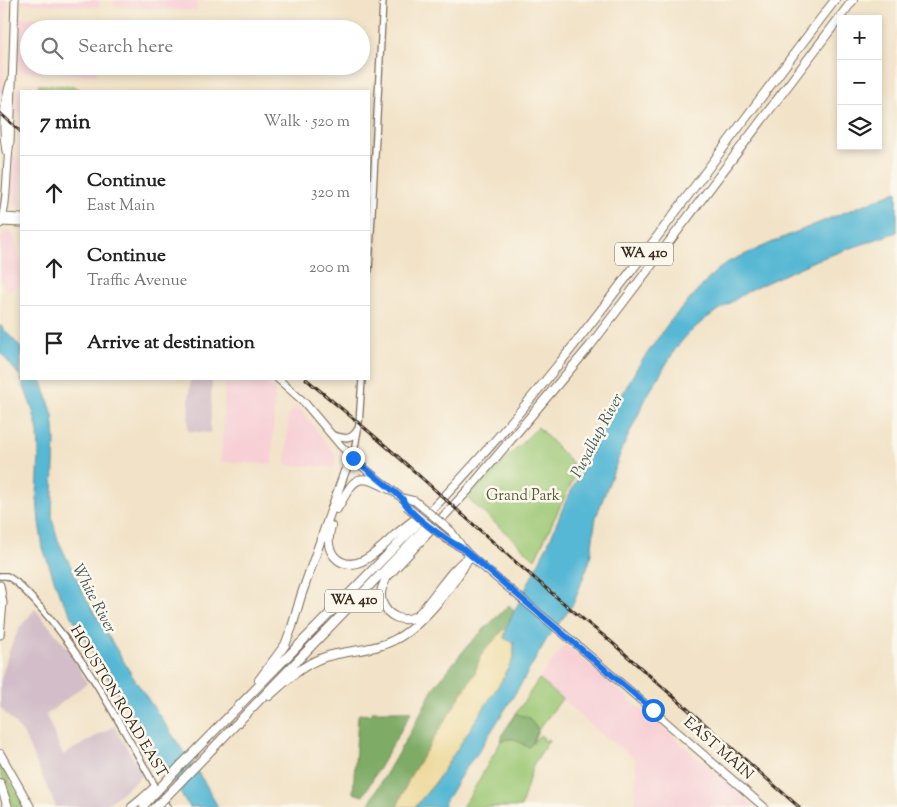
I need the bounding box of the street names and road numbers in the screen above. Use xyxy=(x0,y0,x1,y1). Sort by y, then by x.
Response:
road number: WA 410 xyxy=(615,242,673,266)
road number: WA 410 xyxy=(325,590,383,612)
street label: HOUSTON ROAD EAST xyxy=(64,622,172,782)
street label: EAST MAIN xyxy=(678,713,758,785)

